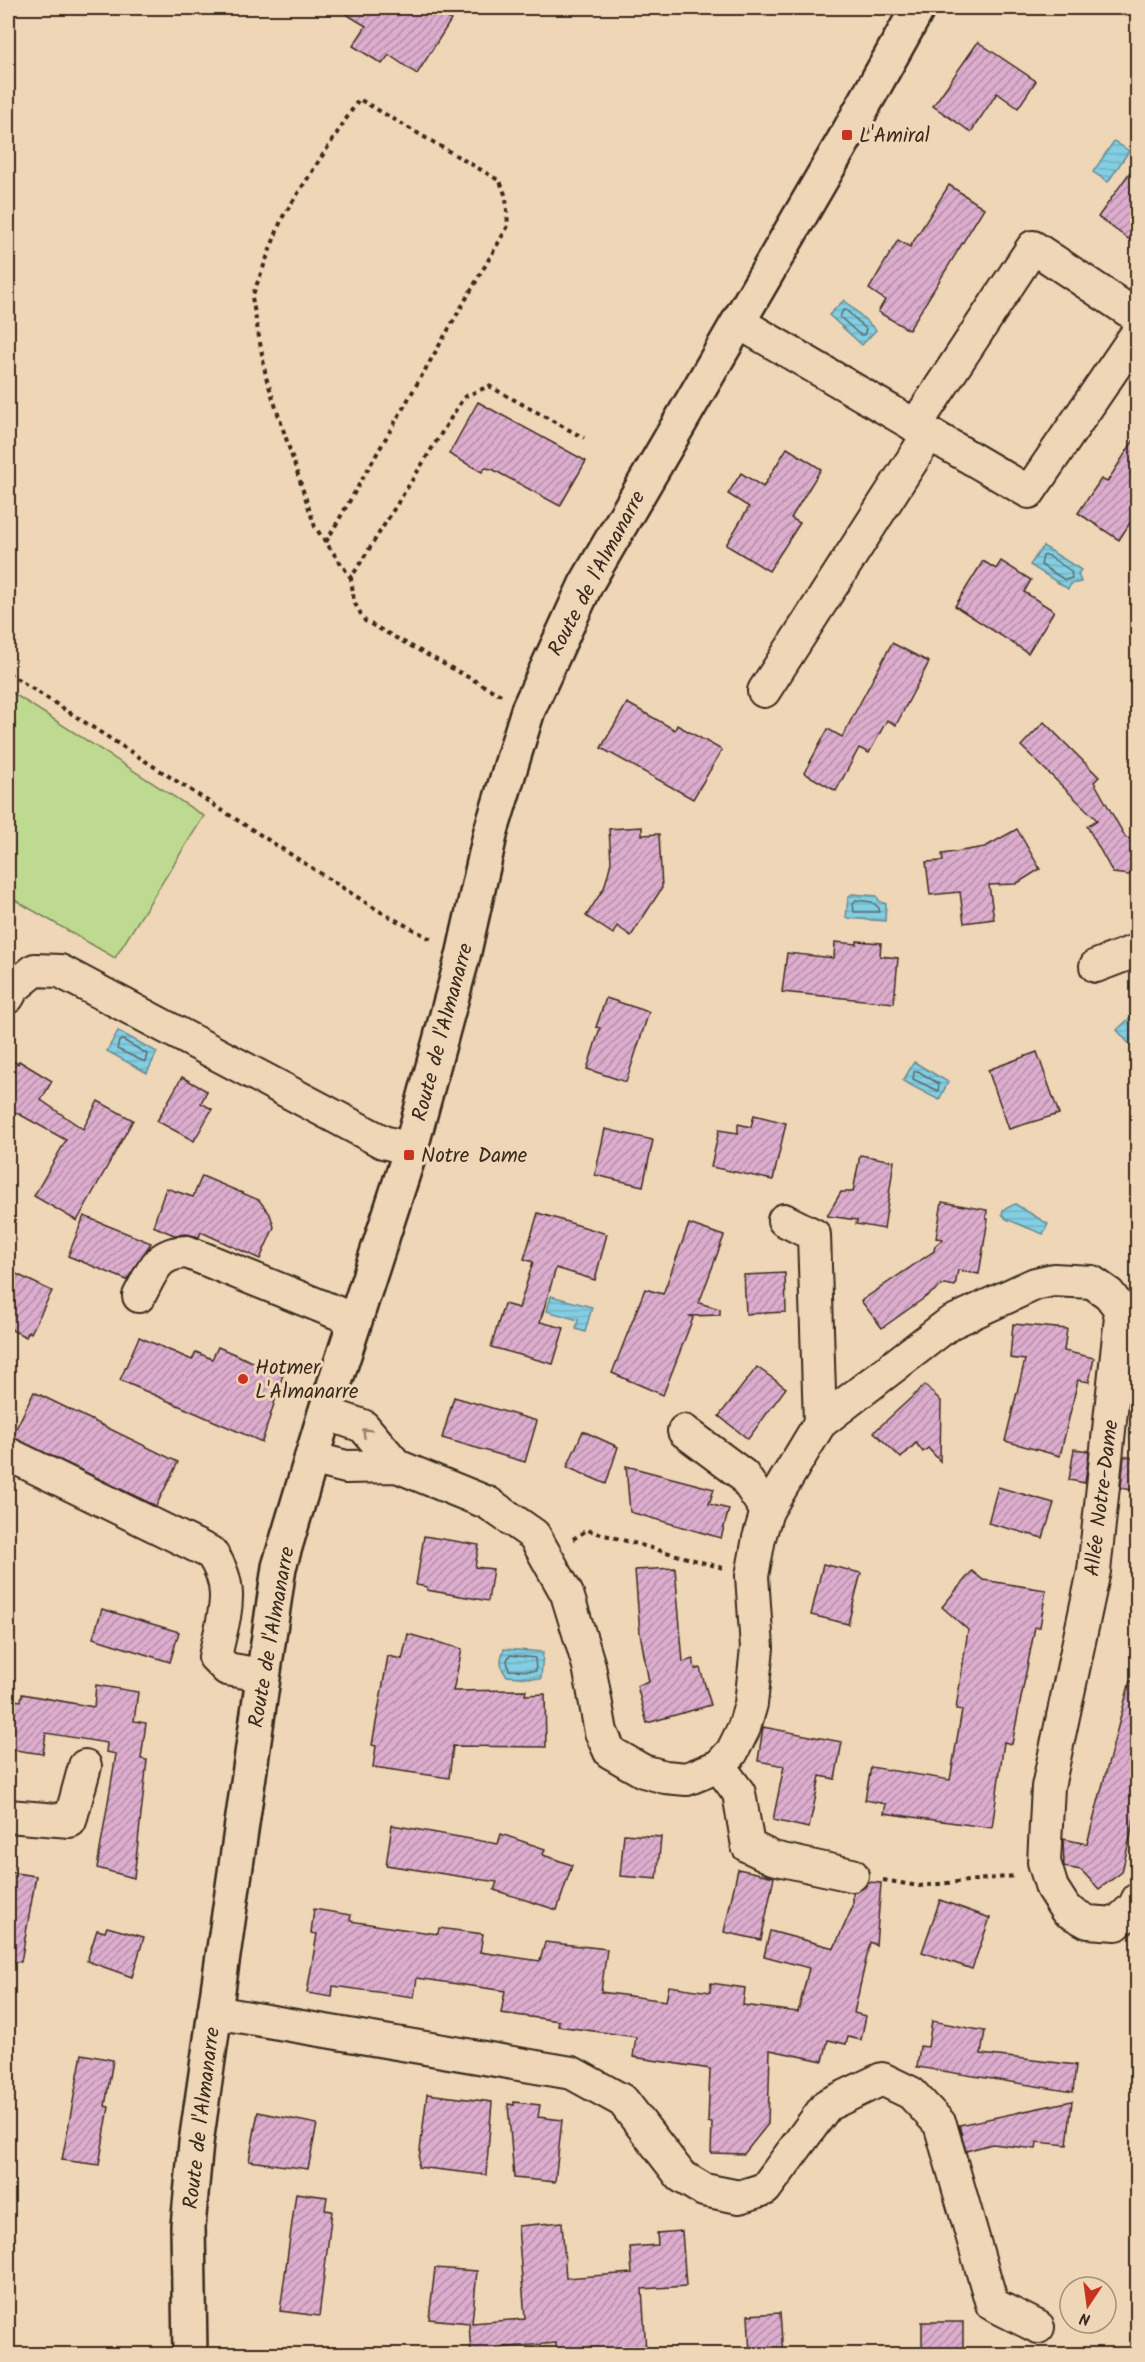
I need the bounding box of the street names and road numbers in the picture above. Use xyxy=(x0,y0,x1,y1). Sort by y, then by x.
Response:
street label: Route de l'Almanarre xyxy=(540,485,655,662)
street label: Route de l'Almanarre xyxy=(404,939,483,1125)
street label: Allée Notre-Dame xyxy=(1077,1417,1129,1578)
street label: Route de l'Almanarre xyxy=(240,1544,305,1730)
street label: Route de l'Almanarre xyxy=(175,2025,230,2211)

